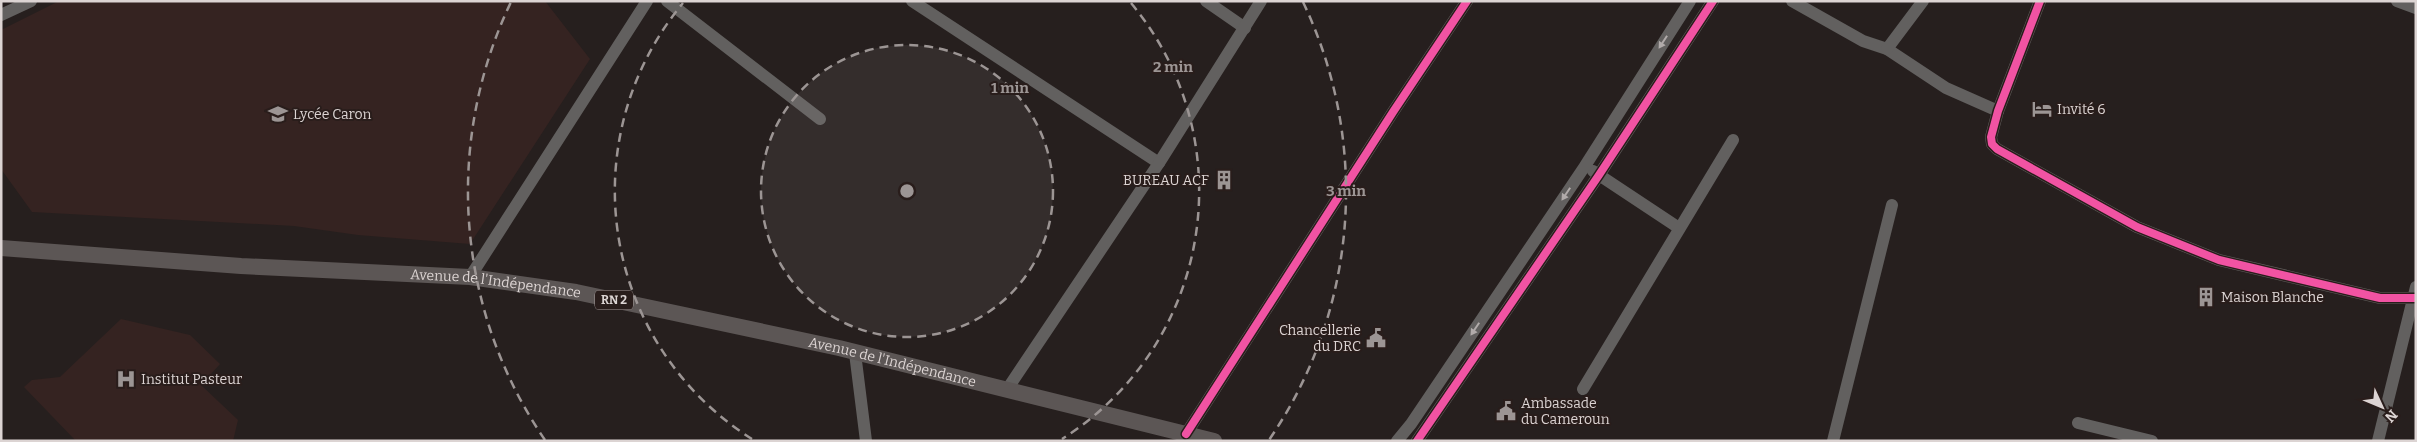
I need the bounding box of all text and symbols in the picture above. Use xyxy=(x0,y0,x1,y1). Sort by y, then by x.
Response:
one-way arrow xyxy=(1659,36,1668,49)
text: 2 min xyxy=(1153,58,1193,76)
text: 1 min xyxy=(991,79,1029,97)
hotel icon: Invité 6 xyxy=(2031,98,2053,120)
place label: Invité 6 xyxy=(2057,101,2105,118)
school or university icon: Lycée Caron xyxy=(267,103,289,125)
place label: Lycée Caron xyxy=(293,106,372,123)
building icon: BUREAU ACF xyxy=(1213,169,1235,191)
place label: BUREAU ACF xyxy=(1123,172,1209,189)
centre of rings xyxy=(898,182,916,200)
text: 3 min xyxy=(1326,182,1366,200)
one-way arrow xyxy=(1561,187,1571,200)
street label: Avenue de l'Indépendance xyxy=(410,266,583,302)
building icon: Maison Blanche xyxy=(2195,286,2217,308)
place label: Maison Blanche xyxy=(2221,289,2324,306)
road number: RN 2 xyxy=(595,290,633,310)
place label: Chancellerie du DRC xyxy=(1279,322,1361,355)
one-way arrow xyxy=(1471,322,1480,335)
public building icon: Chancellerie du DRC xyxy=(1365,327,1387,349)
street label: Avenue de l'Indépendance xyxy=(807,334,978,391)
hospital icon: Institut Pasteur xyxy=(115,368,137,390)
place label: Institut Pasteur xyxy=(141,371,242,388)
north arrow xyxy=(2357,382,2407,432)
place label: Ambassade du Cameroun xyxy=(1521,395,1610,428)
public building icon: Ambassade du Cameroun xyxy=(1495,400,1517,422)
text: N xyxy=(2381,406,2401,426)

